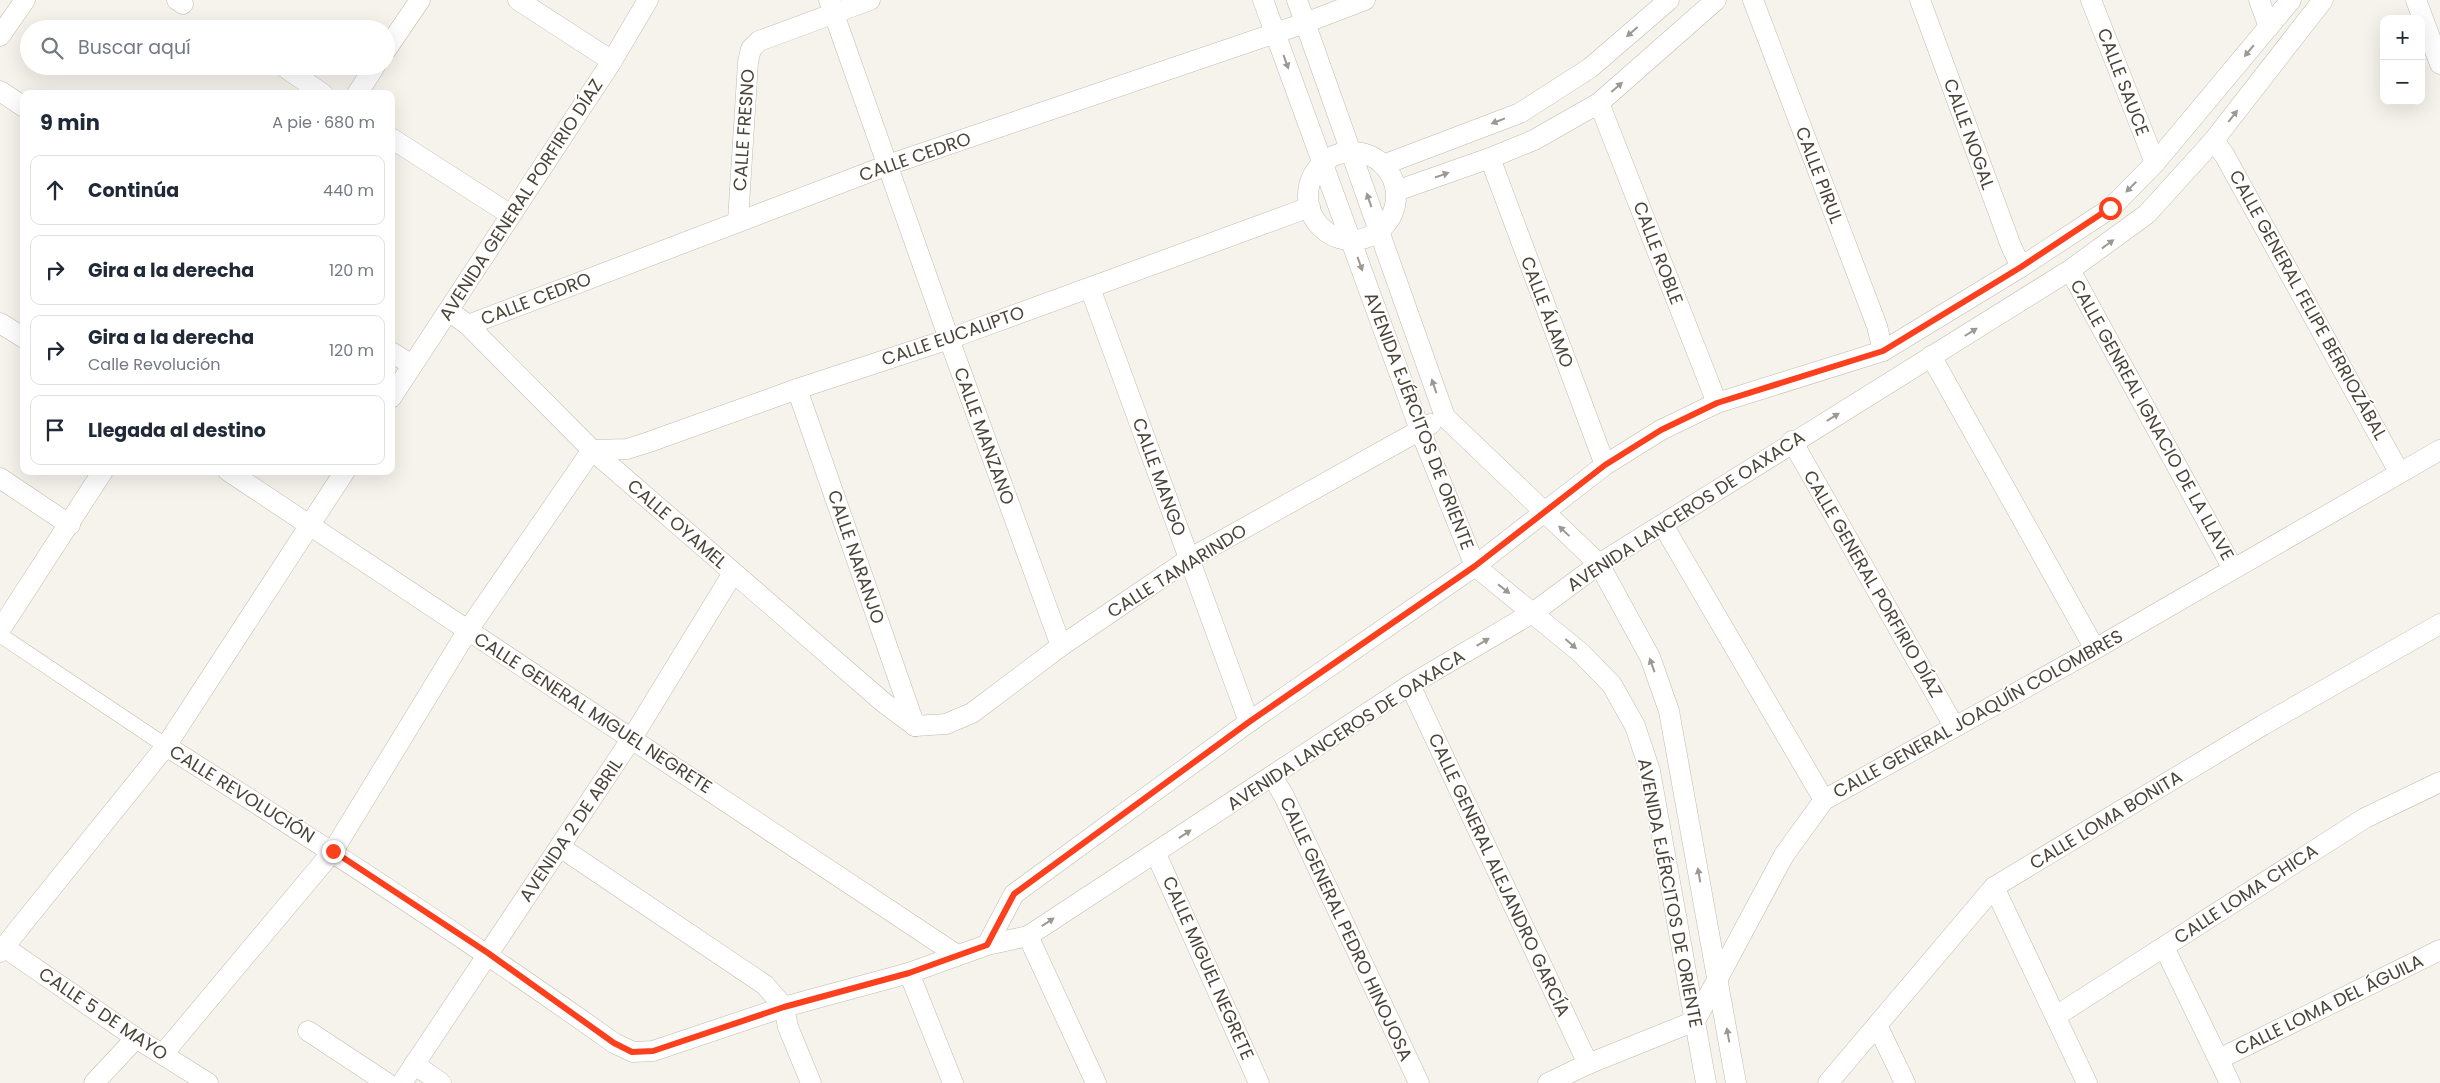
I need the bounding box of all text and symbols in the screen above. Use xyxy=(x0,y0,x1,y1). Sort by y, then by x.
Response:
map controls xyxy=(2380,15,2425,105)
button: + xyxy=(2380,15,2425,60)
search box xyxy=(20,20,395,75)
street label: CALLE SAUCE xyxy=(2091,24,2155,139)
one-way arrow xyxy=(1626,26,1639,37)
icon: search xyxy=(38,34,66,62)
text: Buscar aquí xyxy=(78,34,191,61)
one-way arrow xyxy=(2243,44,2254,57)
one-way arrow xyxy=(1283,55,1290,70)
button: − xyxy=(2380,60,2425,105)
street label: CALLE FRESNO xyxy=(727,68,760,192)
street label: AVENIDA GENERAL PORFIRIO DÍAZ xyxy=(433,74,608,325)
street label: CALLE NOGAL xyxy=(1938,75,2001,193)
one-way arrow xyxy=(1611,82,1623,93)
text: 9 min xyxy=(40,108,100,137)
one-way arrow xyxy=(2228,109,2238,123)
text: A pie · 680 m xyxy=(272,111,375,134)
one-way arrow xyxy=(1490,117,1505,125)
street label: CALLE PIRUL xyxy=(1790,123,1849,227)
street label: CALLE CEDRO xyxy=(856,126,974,187)
street label: CALLE GENERAL FELIPE BERRIOZÁBAL xyxy=(2224,165,2393,444)
one-way arrow xyxy=(1435,171,1450,179)
icon: ahead xyxy=(41,176,69,204)
text: Continúa xyxy=(88,177,179,204)
text: 440 m xyxy=(323,179,374,202)
one-way arrow xyxy=(2125,181,2137,193)
one-way arrow xyxy=(1365,192,1372,207)
route start xyxy=(2099,197,2122,220)
street label: CALLE ROBLE xyxy=(1627,198,1690,308)
one-way arrow xyxy=(2101,239,2115,249)
street label: CALLE ÁLAMO xyxy=(1515,253,1580,371)
icon: right xyxy=(41,256,69,284)
text: Gira a la derecha xyxy=(88,257,254,284)
one-way arrow xyxy=(1356,257,1364,272)
text: 120 m xyxy=(329,259,374,282)
street label: CALLE CEDRO xyxy=(477,266,595,331)
street label: CALLE GENREAL IGNACIO DE LA LLAVE xyxy=(2065,275,2240,565)
street label: AVENIDA EJÉRCITOS DE ORIENTE xyxy=(1359,288,1480,553)
street label: CALLE EUCALIPTO xyxy=(878,299,1028,372)
text: Gira a la derecha xyxy=(88,324,254,351)
one-way arrow xyxy=(1964,327,1978,336)
icon: right xyxy=(41,336,69,364)
text: 120 m xyxy=(329,339,374,362)
text: Calle Revolución xyxy=(88,353,220,376)
street label: CALLE MANZANO xyxy=(948,364,1021,508)
one-way arrow xyxy=(1430,378,1438,393)
one-way arrow xyxy=(1826,412,1839,421)
street label: CALLE MANGO xyxy=(1127,414,1192,539)
icon: arrive xyxy=(41,416,69,444)
text: Llegada al destino xyxy=(88,417,266,444)
street label: AVENIDA LANCEROS DE OAXACA xyxy=(1562,424,1809,597)
street label: CALLE GENERAL PORFIRIO DÍAZ xyxy=(1798,465,1949,702)
street label: CALLE OYAMEL xyxy=(622,473,733,574)
street label: CALLE NARANJO xyxy=(822,487,891,627)
street label: CALLE TAMARINDO xyxy=(1102,518,1251,624)
one-way arrow xyxy=(1558,525,1570,537)
one-way arrow xyxy=(1497,583,1510,594)
street label: CALLE GENERAL JOAQUÍN COLOMBRES xyxy=(1828,623,2127,804)
street label: CALLE GENERAL MIGUEL NEGRETE xyxy=(469,626,717,799)
one-way arrow xyxy=(1477,637,1490,646)
one-way arrow xyxy=(1564,638,1577,649)
street label: AVENIDA LANCEROS DE OAXACA xyxy=(1222,643,1469,816)
one-way arrow xyxy=(1648,657,1656,672)
street label: CALLE GENERAL ALEJANDRO GARCÍA xyxy=(1423,729,1576,1021)
street label: CALLE REVOLUCIÓN xyxy=(165,739,320,848)
street label: AVENIDA 2 DE ABRIL xyxy=(513,753,628,907)
street label: AVENIDA EJÉRCITOS DE ORIENTE xyxy=(1632,756,1709,1030)
street label: CALLE LOMA BONITA xyxy=(2025,764,2187,875)
street label: CALLE GENERAL PEDRO HINOJOSA xyxy=(1274,793,1419,1065)
one-way arrow xyxy=(1178,829,1192,839)
street label: CALLE LOMA CHICA xyxy=(2169,838,2322,949)
route end xyxy=(322,840,345,863)
one-way arrow xyxy=(1694,867,1702,883)
street label: CALLE MIGUEL NEGRETE xyxy=(1157,872,1260,1064)
one-way arrow xyxy=(1042,918,1055,927)
street label: CALLE LOMA DEL ÁGUILA xyxy=(2230,948,2427,1061)
street label: CALLE 5 DE MAYO xyxy=(34,961,173,1066)
one-way arrow xyxy=(1723,1027,1731,1043)

